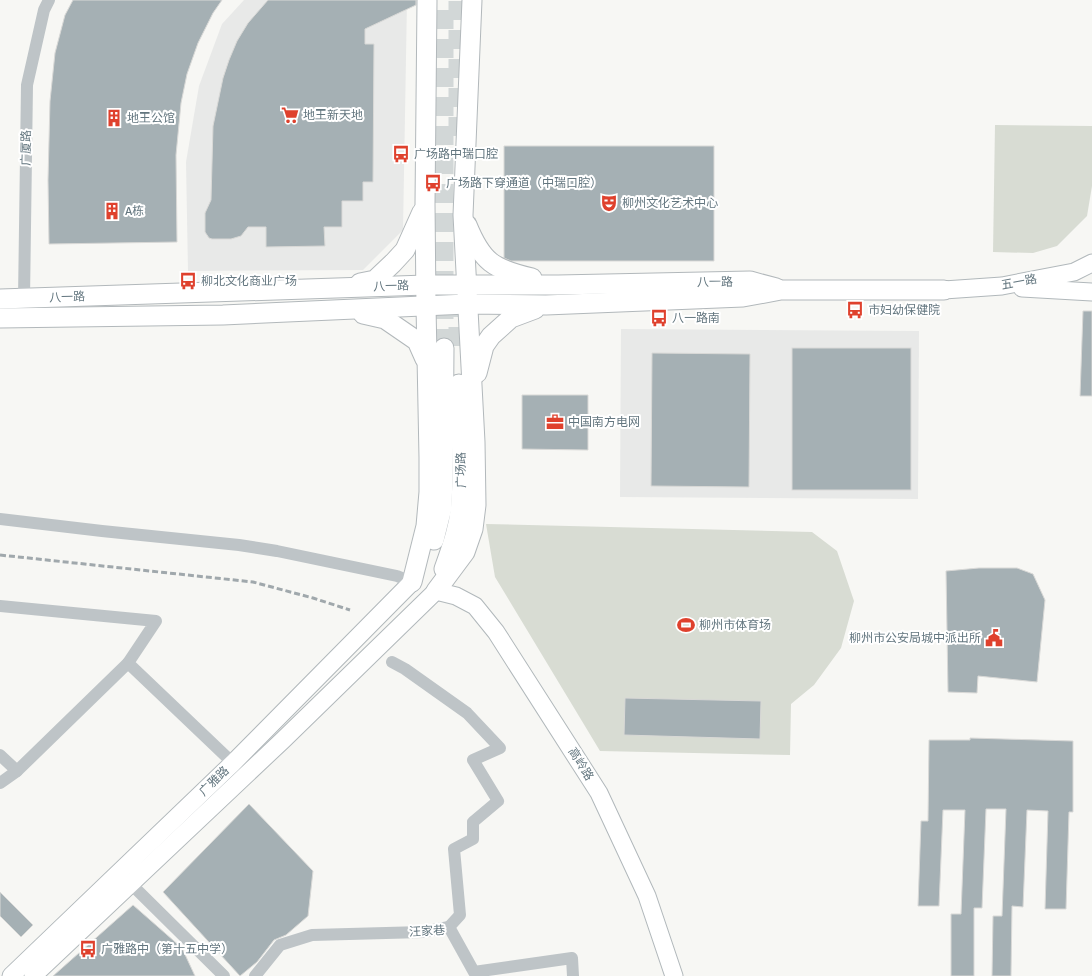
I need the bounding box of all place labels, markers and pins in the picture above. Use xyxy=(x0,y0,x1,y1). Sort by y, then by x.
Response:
supermarket icon: 地王新天地 xyxy=(280,105,300,125)
building icon: 地王公馆 xyxy=(104,108,124,128)
place label: 地王新天地 xyxy=(303,108,363,123)
place label: 地王公馆 xyxy=(127,111,175,126)
bus stop icon: 广场路中瑞口腔 xyxy=(391,144,411,164)
place label: 广场路中瑞口腔 xyxy=(414,147,498,162)
bus stop icon: 广场路下穿通道（中瑞口腔） xyxy=(423,173,443,193)
place label: 广场路下穿通道（中瑞口腔） xyxy=(446,176,602,191)
theatre icon: 柳州文化艺术中心 xyxy=(599,193,619,213)
place label: 柳州文化艺术中心 xyxy=(622,196,718,211)
building icon: A栋 xyxy=(102,201,122,221)
place label: A栋 xyxy=(125,204,144,219)
bus stop icon: 柳北文化商业广场 xyxy=(178,271,198,291)
place label: 柳北文化商业广场 xyxy=(201,274,297,289)
bus stop icon: 市妇幼保健院 xyxy=(845,300,865,320)
place label: 市妇幼保健院 xyxy=(868,303,940,318)
bus stop icon: 八一路南 xyxy=(649,308,669,328)
place label: 八一路南 xyxy=(672,311,720,326)
office icon: 中国南方电网 xyxy=(545,412,565,432)
place label: 中国南方电网 xyxy=(568,415,640,430)
sports icon: 柳州市体育场 xyxy=(676,615,696,635)
place label: 柳州市体育场 xyxy=(699,618,771,633)
public building icon: 柳州市公安局城中派出所 xyxy=(984,628,1004,648)
place label: 柳州市公安局城中派出所 xyxy=(849,631,981,646)
bus stop icon: 广雅路中（第十五中学） xyxy=(78,939,98,959)
place label: 广雅路中（第十五中学） xyxy=(101,942,233,957)

